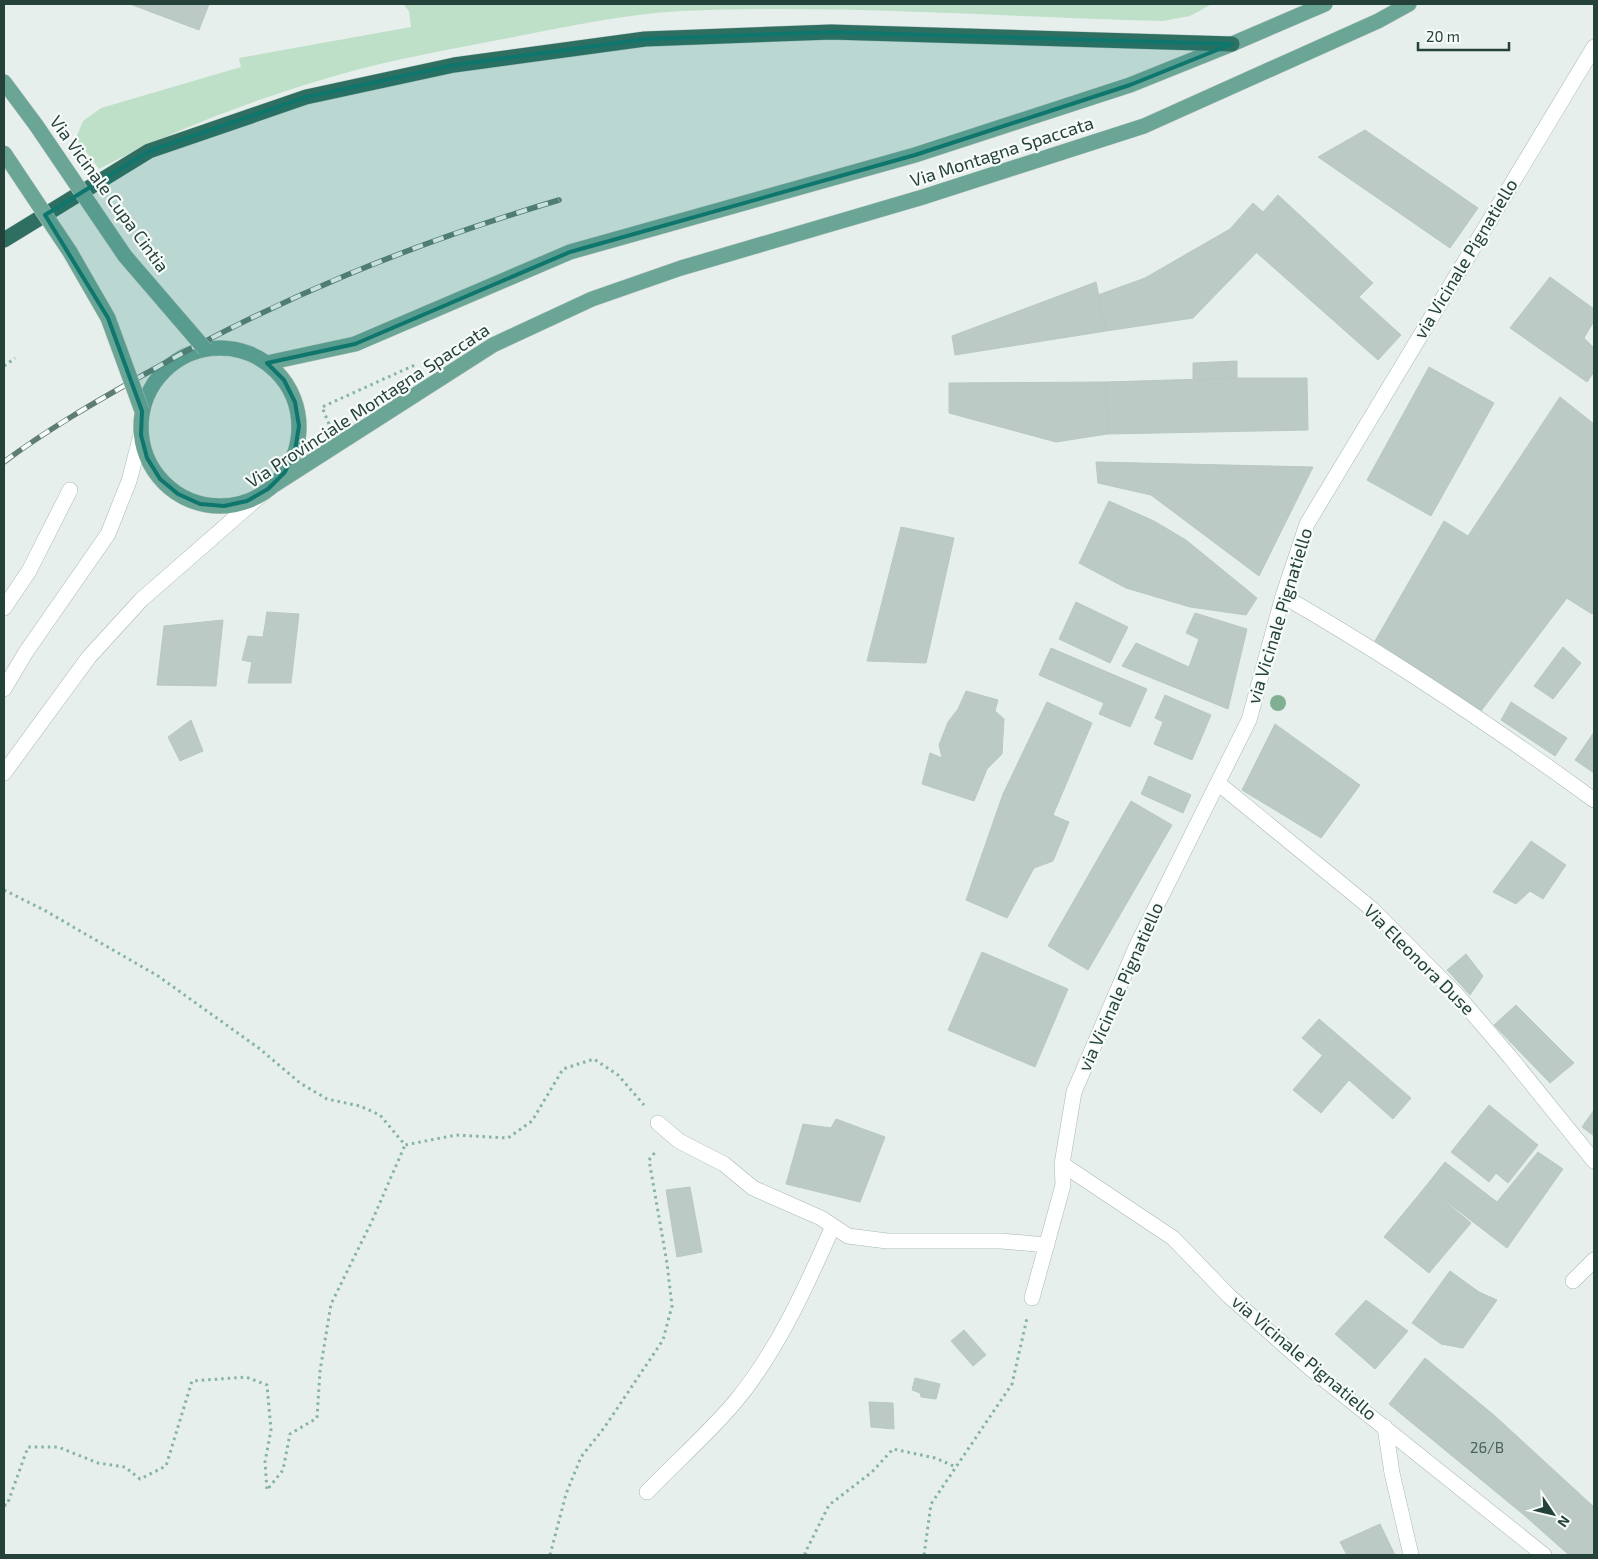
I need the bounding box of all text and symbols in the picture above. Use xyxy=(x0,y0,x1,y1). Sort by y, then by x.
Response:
scale bar xyxy=(1418,20,1509,52)
text: 20 m xyxy=(1426,27,1460,45)
street label: Via Vicinale Cupa Cintia xyxy=(46,111,174,276)
street label: Via Montagna Spaccata xyxy=(907,111,1096,191)
street label: via Vicinale Pignatiello xyxy=(1409,174,1522,343)
street label: Via Provinciale Montagna Spaccata xyxy=(242,318,493,492)
street label: via Vicinale Pignatiello xyxy=(1242,525,1316,706)
street label: via Vicinale Pignatiello xyxy=(1073,899,1167,1075)
street label: Via Eleonora Duse xyxy=(1360,899,1480,1019)
street label: via Vicinale Pignatiello xyxy=(1228,1290,1382,1424)
house number: 26/B xyxy=(1470,1438,1504,1456)
north arrow xyxy=(1528,1489,1578,1539)
text: N xyxy=(1554,1513,1574,1531)

